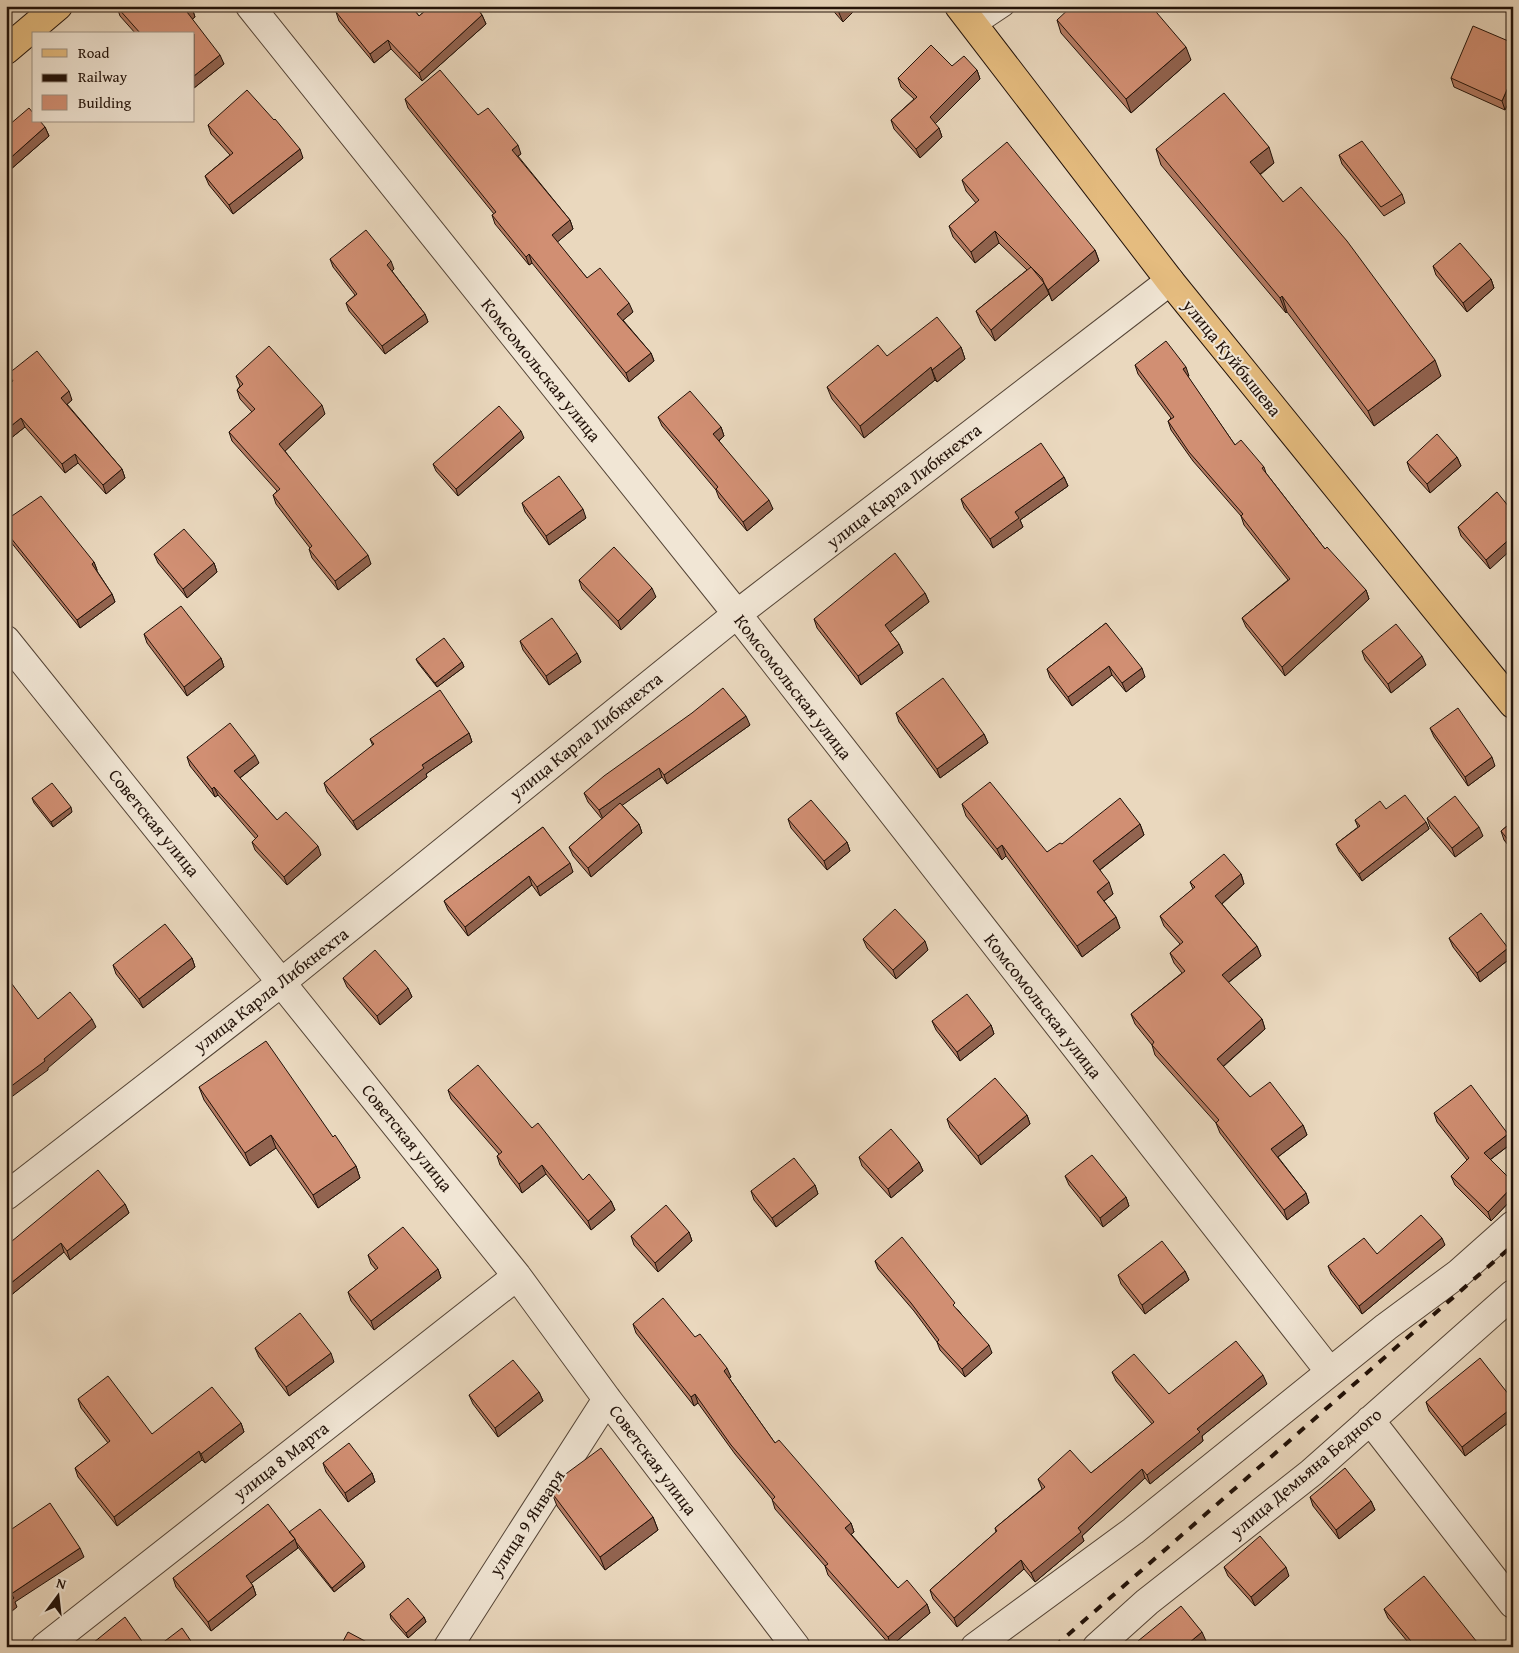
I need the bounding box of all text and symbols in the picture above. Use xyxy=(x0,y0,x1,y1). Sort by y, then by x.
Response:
legend xyxy=(32,32,195,122)
text: Road xyxy=(78,42,109,63)
text: Railway xyxy=(78,66,128,87)
text: Building xyxy=(78,92,132,113)
street label: Комсомольская улица xyxy=(475,292,608,448)
street label: улица Куйбышева xyxy=(1176,292,1289,423)
street label: улица Карла Либкнехта xyxy=(820,416,987,555)
street label: Комсомольская улица xyxy=(728,608,859,766)
street label: улица Карла Либкнехта xyxy=(502,665,669,807)
street label: Советская улица xyxy=(102,763,207,883)
street label: улица Карла Либкнехта xyxy=(187,920,354,1059)
street label: Комсомольская улица xyxy=(978,927,1109,1085)
street label: Советская улица xyxy=(355,1078,460,1198)
street label: Советская улица xyxy=(603,1399,704,1521)
street label: улица Демьяна Бедного xyxy=(1223,1401,1387,1545)
street label: улица 8 Марта xyxy=(226,1414,335,1507)
street label: улица 9 Января xyxy=(481,1464,571,1582)
north arrow xyxy=(32,1570,82,1620)
text: N xyxy=(54,1573,69,1594)

